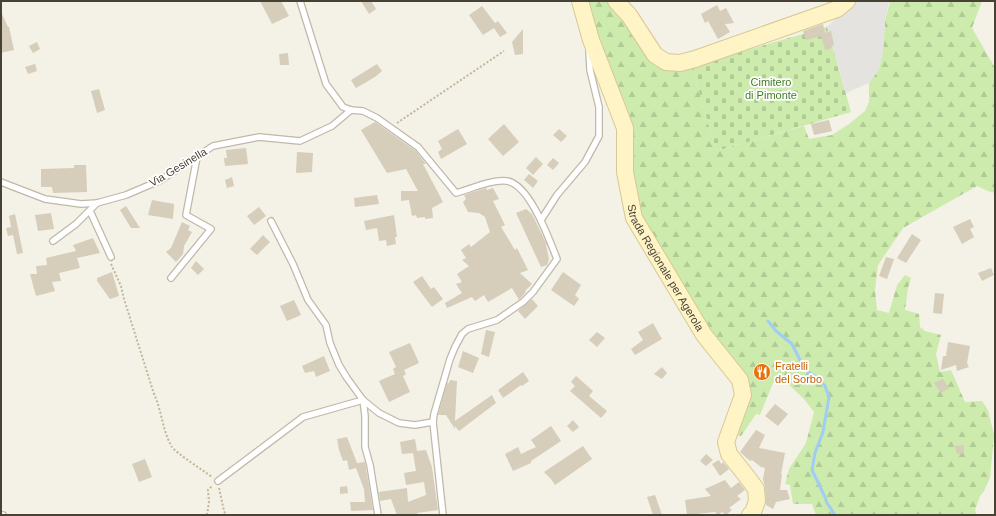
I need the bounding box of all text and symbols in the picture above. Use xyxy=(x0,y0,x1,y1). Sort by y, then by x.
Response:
park label: Cimitero di Pimonte xyxy=(745,76,797,101)
street label: Via Gesinella xyxy=(147,145,210,189)
street label: Strada Regionale per Agerola xyxy=(625,203,707,334)
place label: Fratelli del Sorbo xyxy=(775,360,822,385)
restaurant icon: Fratelli del Sorbo xyxy=(752,362,772,382)

